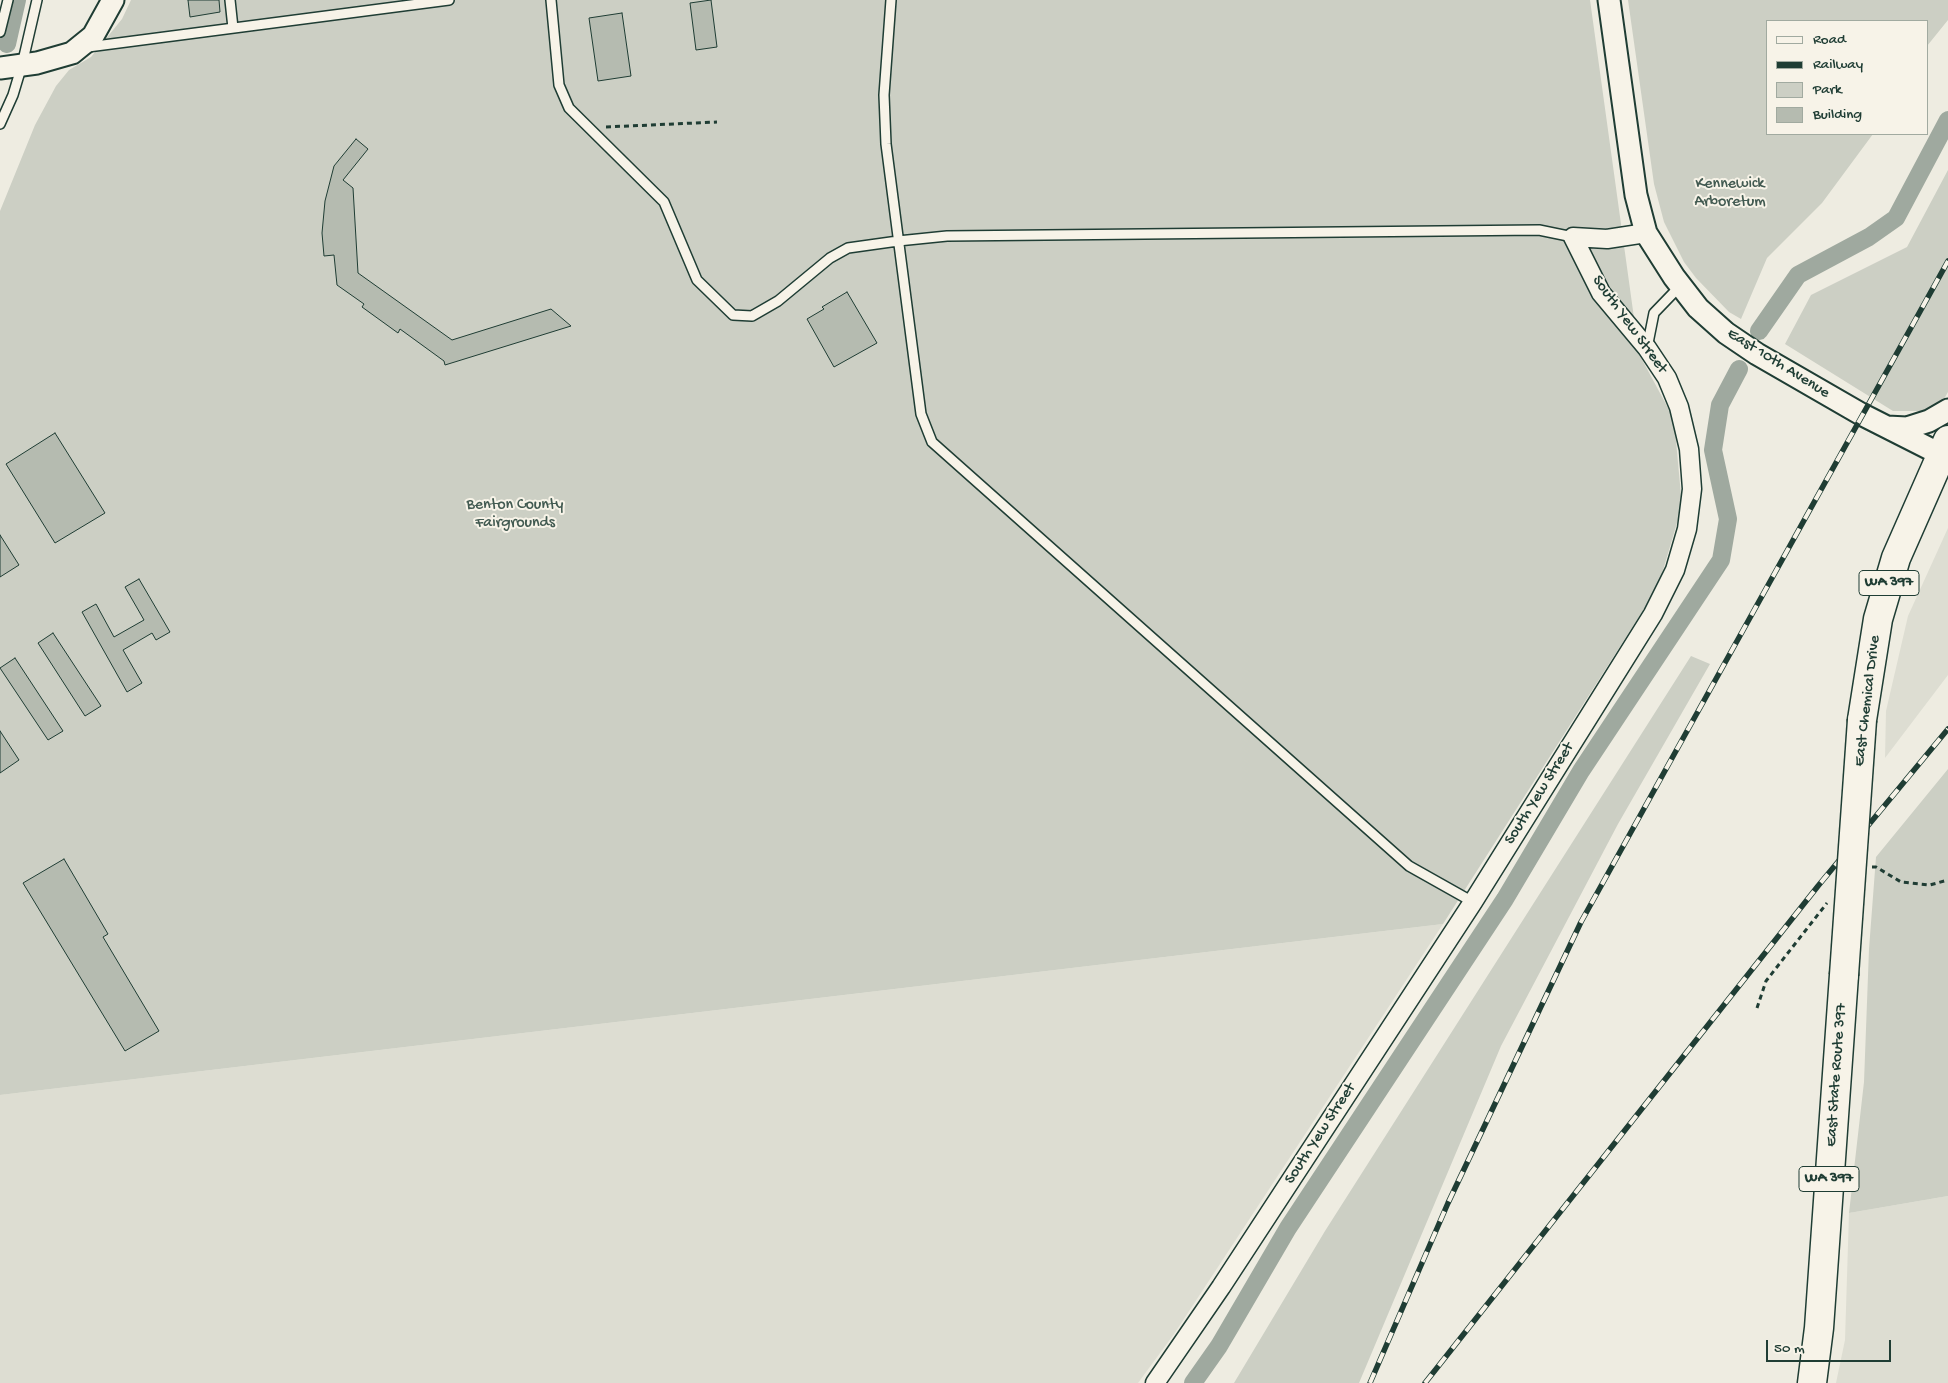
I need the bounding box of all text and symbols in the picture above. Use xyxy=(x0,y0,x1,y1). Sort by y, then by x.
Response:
legend xyxy=(1766,20,1928,135)
text: Road xyxy=(1813,31,1846,49)
text: Railway xyxy=(1813,56,1863,74)
text: Park xyxy=(1813,81,1842,99)
text: Building xyxy=(1813,106,1862,124)
park label: Kennewick Arboretum xyxy=(1694,175,1766,213)
street label: South Yew Street xyxy=(1587,272,1671,378)
street label: East 10th Avenue xyxy=(1723,325,1833,403)
park label: Benton County Fairgrounds xyxy=(467,496,563,534)
road number: WA 397 xyxy=(1859,570,1919,596)
street label: East Chemical Drive xyxy=(1850,634,1886,768)
street label: South Yew Street xyxy=(1501,739,1579,849)
street label: East State Route 397 xyxy=(1822,1003,1852,1147)
street label: South Yew Street xyxy=(1281,1080,1361,1188)
road number: WA 397 xyxy=(1799,1166,1859,1192)
scale bar xyxy=(1768,1330,1893,1362)
text: 50 m xyxy=(1774,1340,1805,1358)

